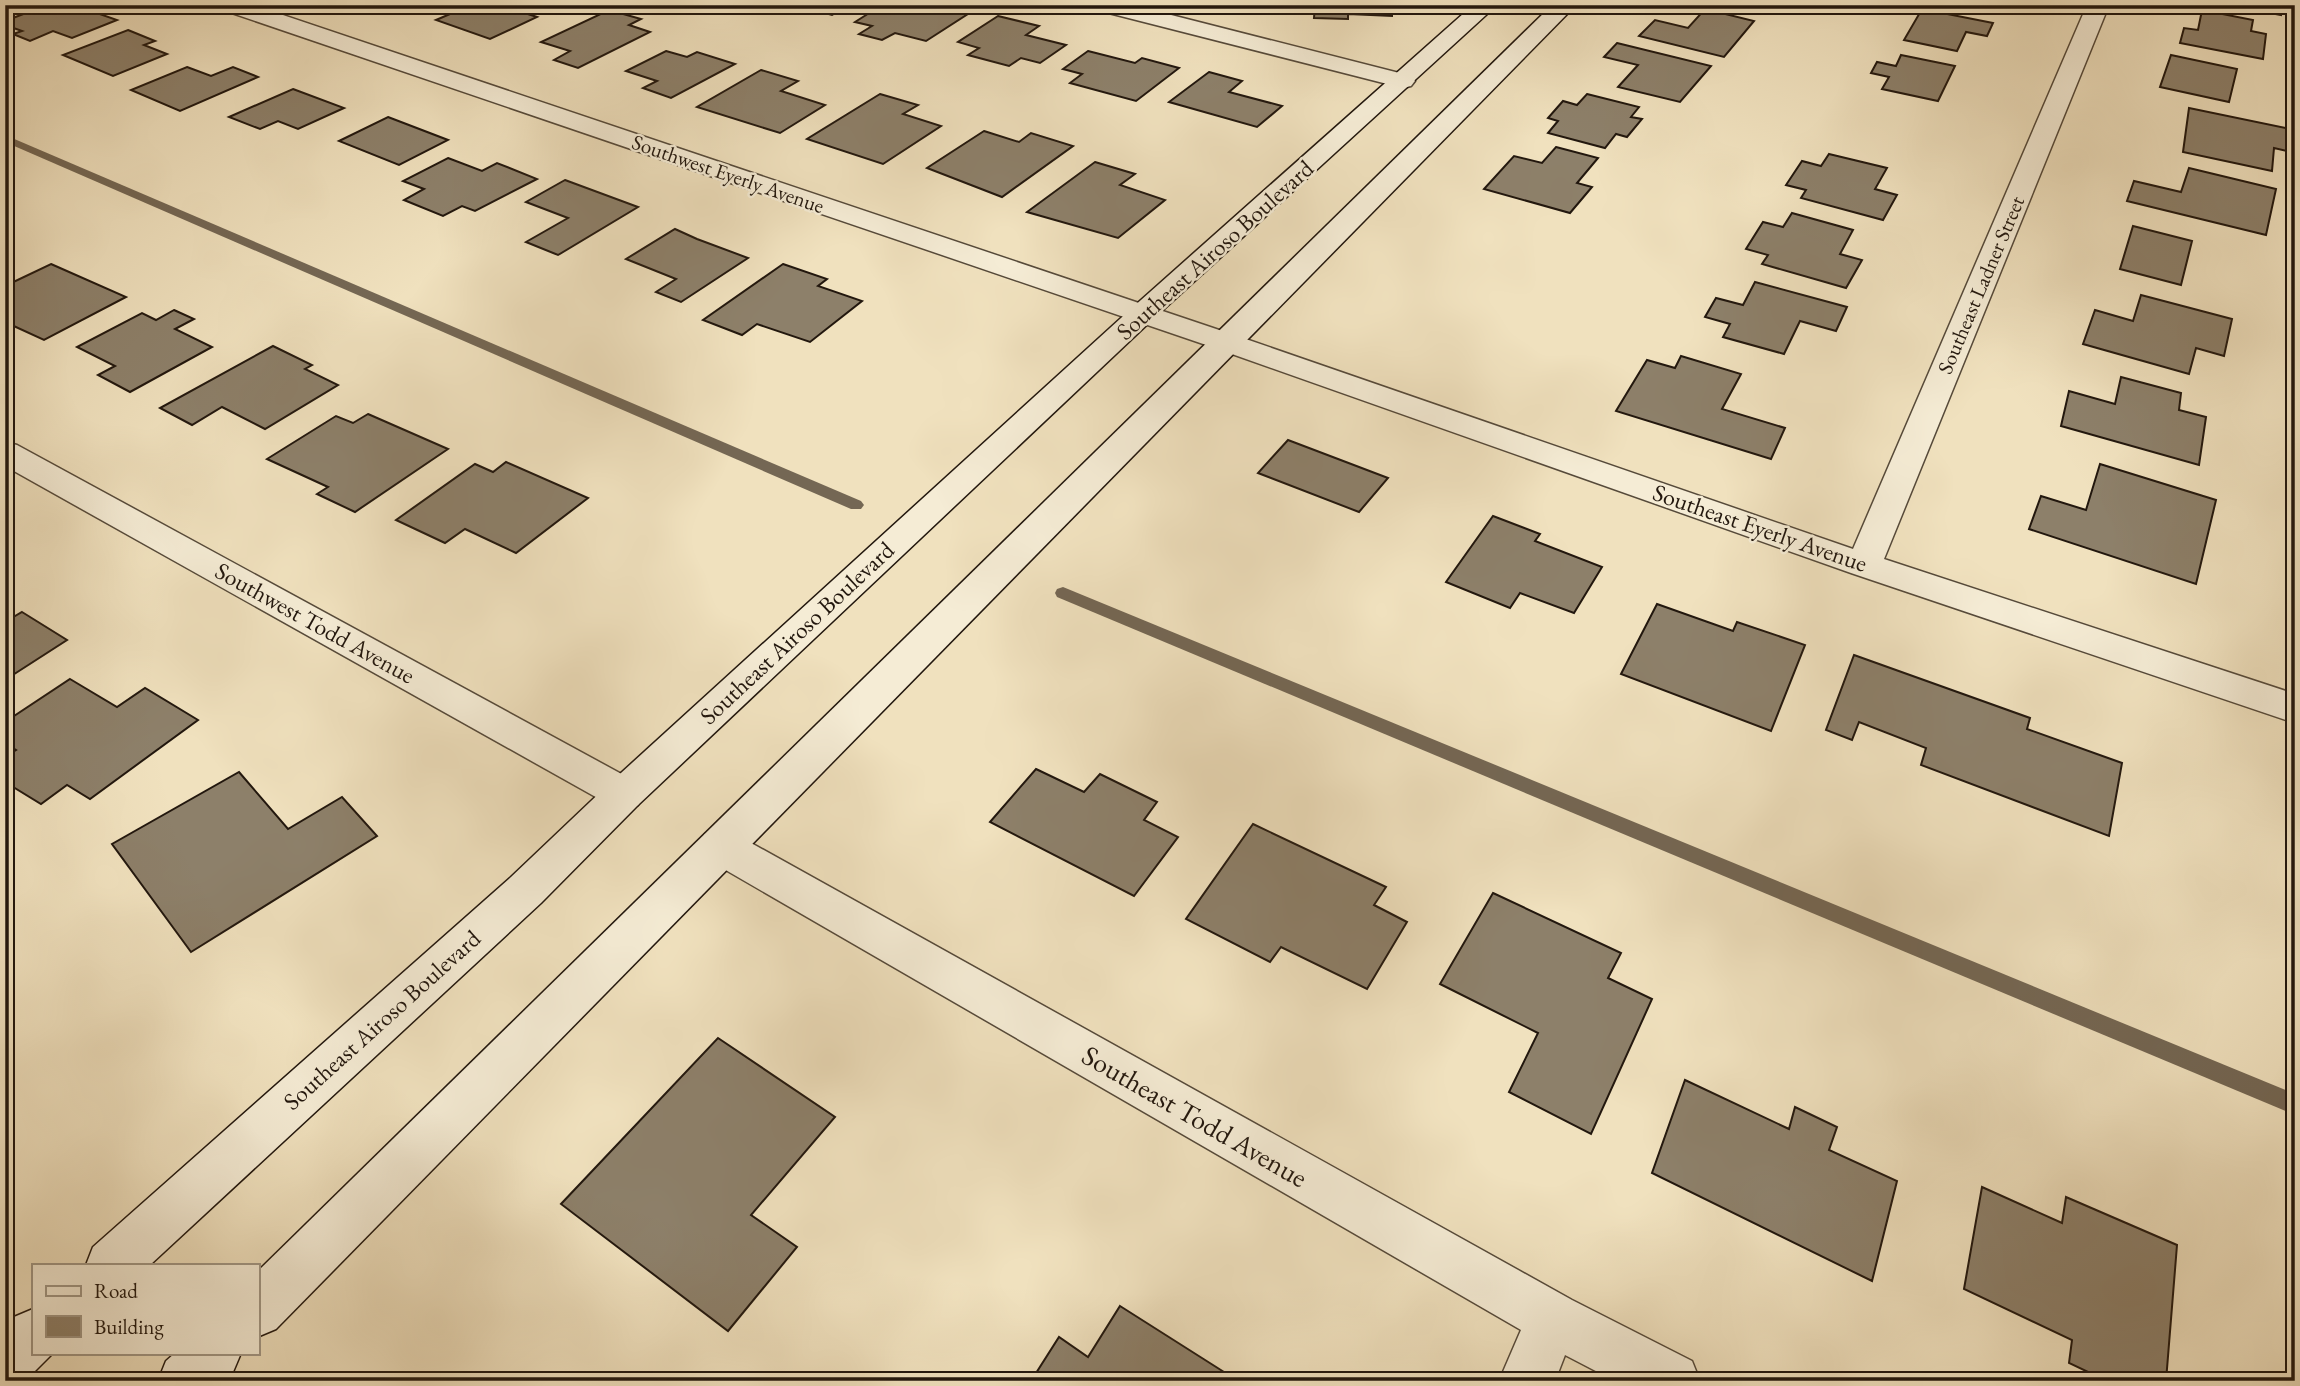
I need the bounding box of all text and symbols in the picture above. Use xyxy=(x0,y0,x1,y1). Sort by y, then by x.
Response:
street label: Southwest Eyerly Avenue xyxy=(628,128,828,219)
street label: Southeast Airoso Boulevard xyxy=(1110,152,1320,346)
street label: Southeast Ladner Street xyxy=(1931,191,2030,378)
street label: Southeast Eyerly Avenue xyxy=(1649,476,1871,579)
street label: Southeast Airoso Boulevard xyxy=(693,534,901,731)
street label: Southwest Todd Avenue xyxy=(210,555,421,690)
street label: Southeast Airoso Boulevard xyxy=(277,922,487,1116)
street label: Southeast Todd Avenue xyxy=(1076,1037,1314,1195)
legend xyxy=(32,1264,259,1354)
text: Road xyxy=(94,1277,138,1304)
text: Building xyxy=(94,1313,164,1340)

